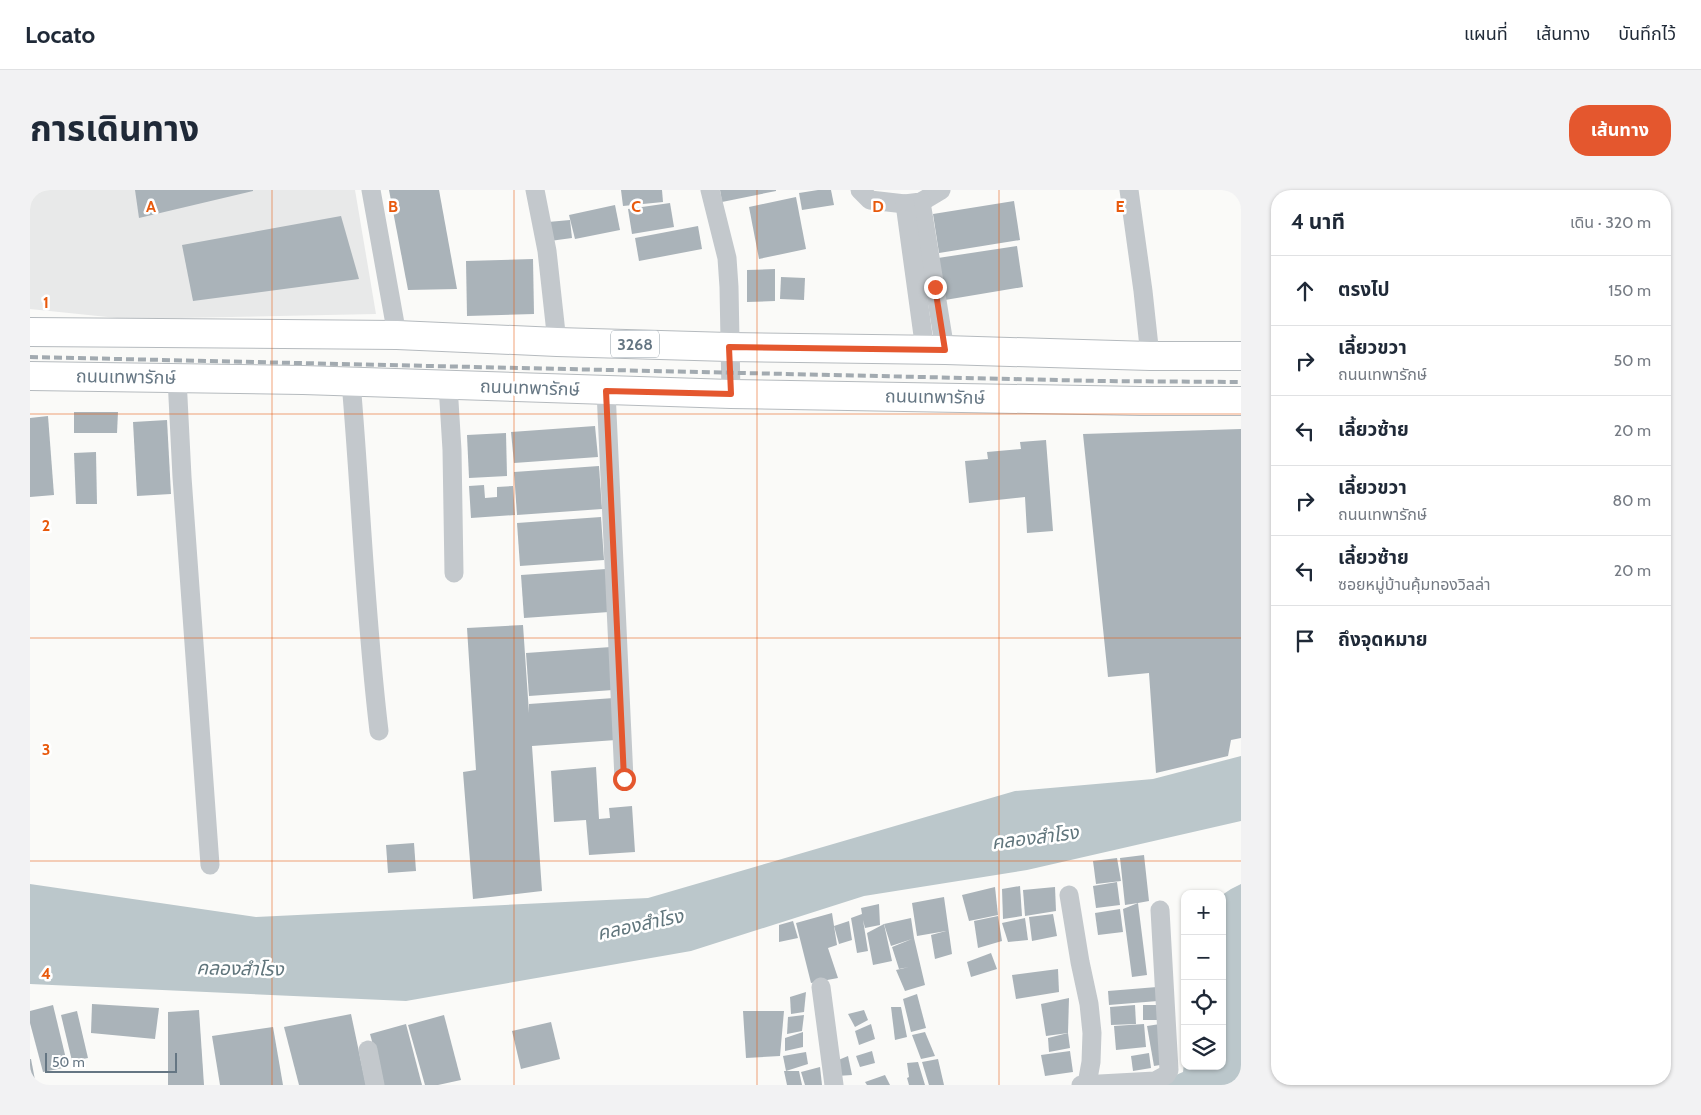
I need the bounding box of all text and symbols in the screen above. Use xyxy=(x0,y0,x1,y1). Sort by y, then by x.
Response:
text: Locato xyxy=(25,20,95,49)
text: แผนที่ xyxy=(1464,23,1508,45)
text: เส้นทาง xyxy=(1536,23,1590,45)
text: บันทึกไว้ xyxy=(1618,23,1676,45)
button: เส้นทาง xyxy=(1569,105,1671,156)
text: การเดินทาง xyxy=(30,107,199,150)
text: A xyxy=(146,197,156,216)
text: B xyxy=(388,197,398,216)
text: C xyxy=(631,197,641,216)
text: D xyxy=(872,197,884,216)
text: E xyxy=(1115,197,1125,216)
text: 4 นาที xyxy=(1291,209,1345,234)
text: เดิน · 320 m xyxy=(1570,213,1651,232)
route end xyxy=(924,276,947,299)
icon: ahead xyxy=(1291,277,1319,305)
text: ตรงไป xyxy=(1338,278,1390,301)
text: 150 m xyxy=(1608,281,1651,300)
text: 1 xyxy=(43,293,49,312)
road number: 3268 xyxy=(611,330,659,358)
text: เลี้ยวขวา xyxy=(1338,336,1407,359)
icon: right xyxy=(1291,347,1319,375)
text: 50 m xyxy=(1614,351,1651,370)
street label: ถนนเทพารักษ์ xyxy=(76,365,176,389)
text: ถนนเทพารักษ์ xyxy=(1338,365,1427,384)
street label: ถนนเทพารักษ์ xyxy=(480,375,580,401)
street label: ถนนเทพารักษ์ xyxy=(885,385,985,409)
icon: left xyxy=(1291,417,1319,445)
text: เลี้ยวซ้าย xyxy=(1338,418,1409,441)
text: 20 m xyxy=(1614,421,1651,440)
text: เลี้ยวขวา xyxy=(1338,476,1407,499)
icon: right xyxy=(1291,487,1319,515)
text: 80 m xyxy=(1613,491,1651,510)
text: ถนนเทพารักษ์ xyxy=(1338,505,1427,524)
text: 2 xyxy=(42,516,50,535)
text: เลี้ยวซ้าย xyxy=(1338,546,1409,569)
icon: left xyxy=(1291,557,1319,585)
text: 20 m xyxy=(1614,561,1651,580)
text: ซอยหมู่บ้านคุ้มทองวิลล่า xyxy=(1338,575,1491,594)
icon: arrive xyxy=(1291,627,1319,655)
text: ถึงจุดหมาย xyxy=(1338,628,1428,651)
text: 3 xyxy=(42,740,50,759)
route start xyxy=(613,768,636,791)
water label: คลองสำโรง xyxy=(990,821,1081,854)
map controls xyxy=(1181,890,1226,1070)
button: + xyxy=(1181,890,1226,935)
water label: คลองสำโรง xyxy=(595,904,686,945)
button: − xyxy=(1181,935,1226,980)
water label: คลองสำโรง xyxy=(196,956,285,981)
text: 4 xyxy=(41,964,51,983)
button: locate xyxy=(1181,980,1226,1025)
button: layers xyxy=(1181,1025,1226,1070)
scale bar xyxy=(45,1050,178,1073)
text: 50 m xyxy=(52,1053,85,1071)

